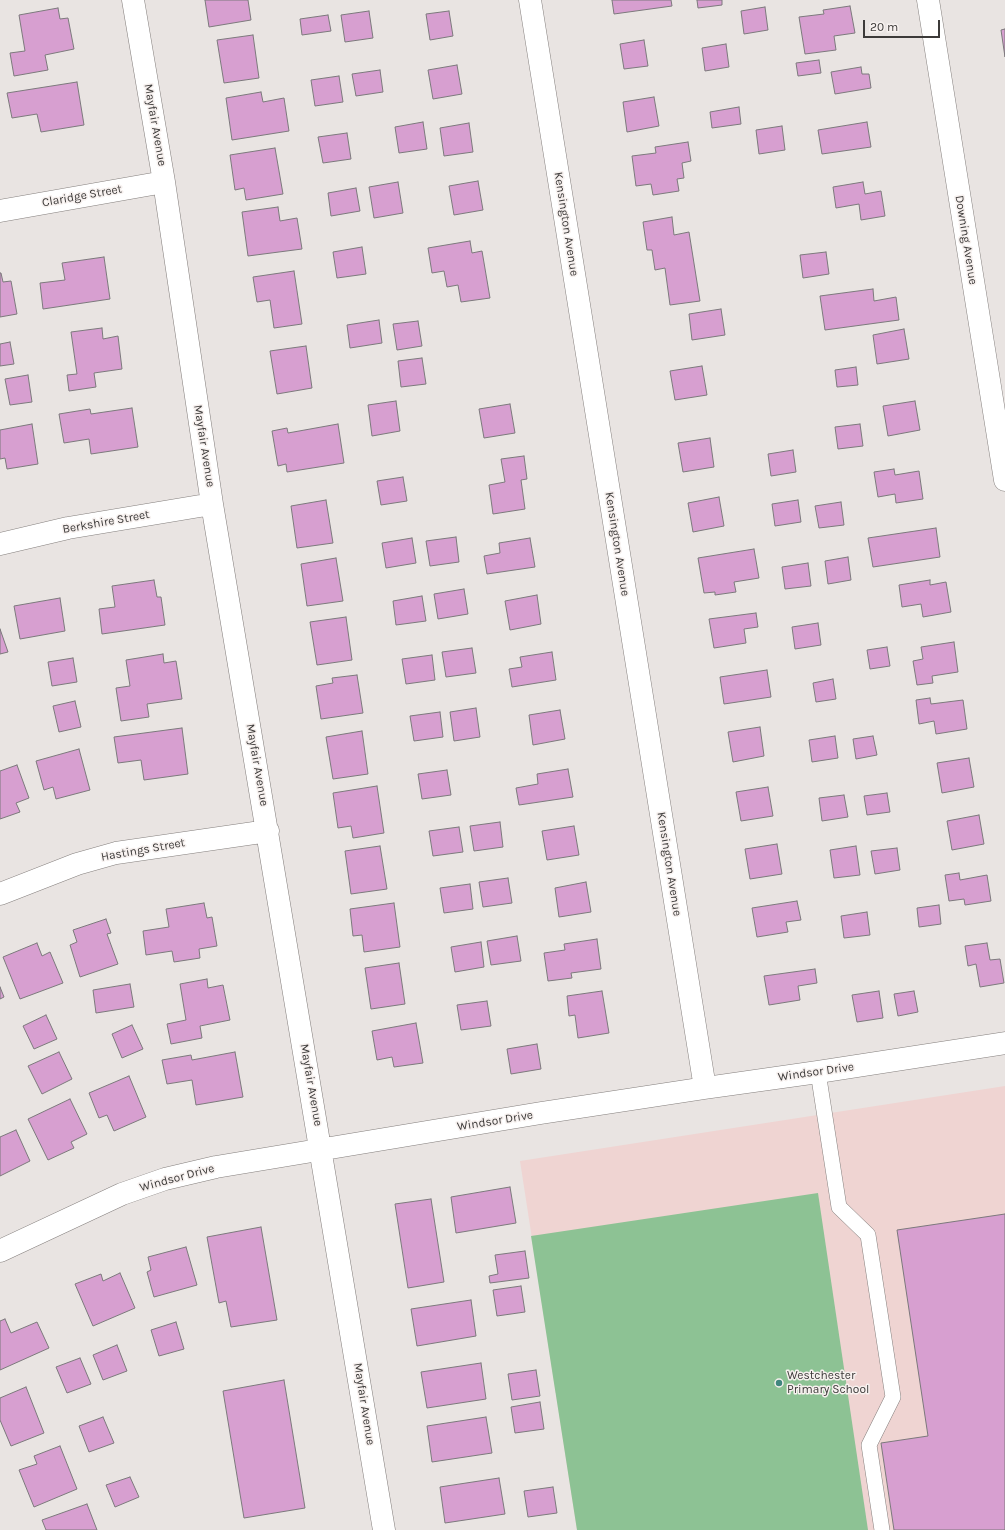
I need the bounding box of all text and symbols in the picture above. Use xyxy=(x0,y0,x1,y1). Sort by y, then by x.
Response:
scale bar xyxy=(865,12,942,38)
text: 20 m xyxy=(870,20,898,34)
street label: Mayfair Avenue xyxy=(141,83,169,167)
street label: Kensington Avenue xyxy=(551,171,581,277)
street label: Claridge Street xyxy=(41,182,123,210)
street label: Downing Avenue xyxy=(952,194,980,286)
street label: Mayfair Avenue xyxy=(190,404,218,488)
street label: Kensington Avenue xyxy=(602,491,632,597)
street label: Berkshire Street xyxy=(61,507,151,537)
street label: Mayfair Avenue xyxy=(243,723,271,807)
street label: Kensington Avenue xyxy=(654,811,684,917)
street label: Hastings Street xyxy=(100,836,186,864)
street label: Mayfair Avenue xyxy=(297,1043,325,1127)
street label: Windsor Drive xyxy=(777,1060,855,1084)
street label: Windsor Drive xyxy=(456,1108,534,1134)
street label: Windsor Drive xyxy=(138,1161,216,1195)
street label: Mayfair Avenue xyxy=(350,1362,378,1446)
place label: Westchester Primary School xyxy=(787,1369,869,1397)
marker: Westchester Primary School xyxy=(774,1378,784,1388)

